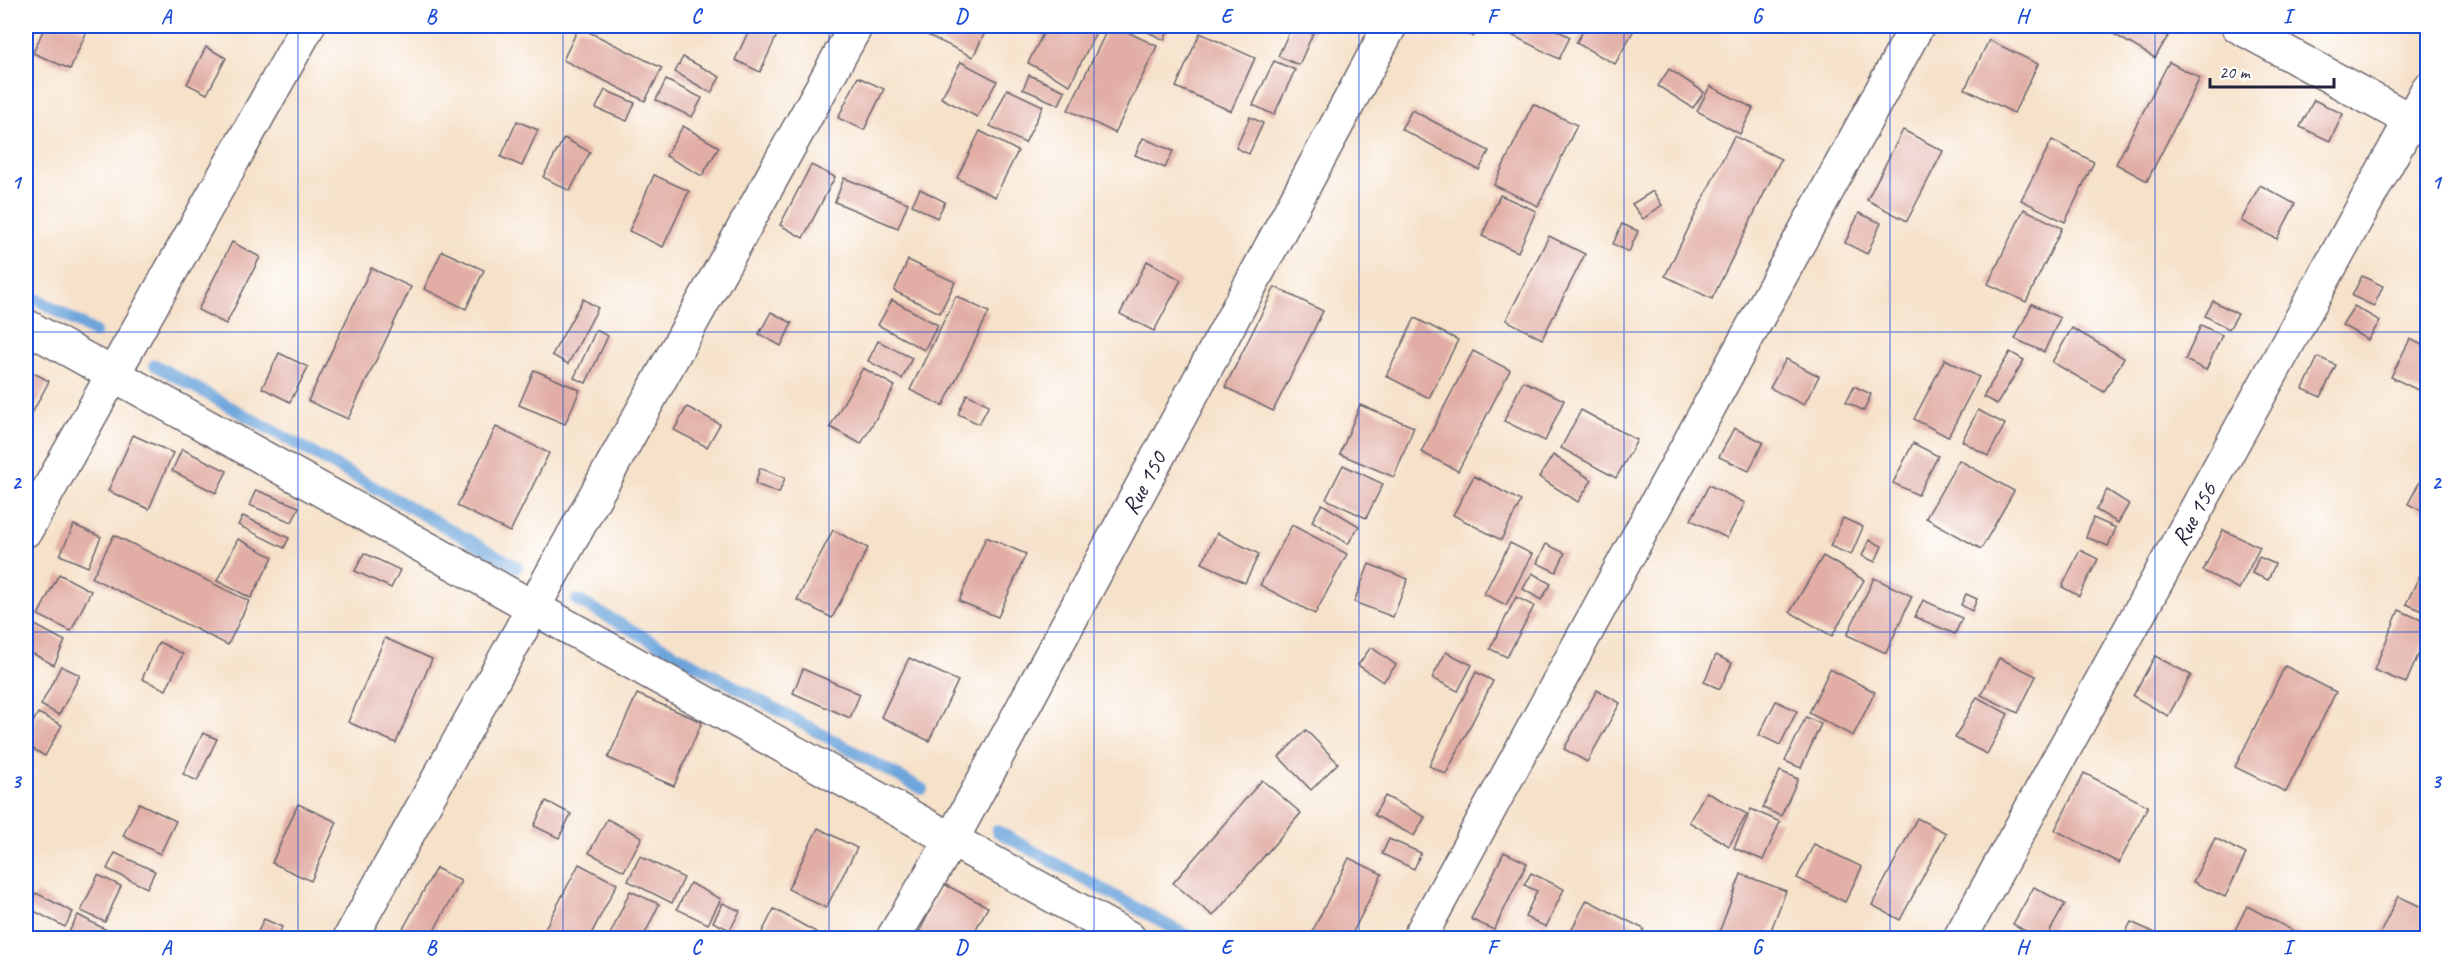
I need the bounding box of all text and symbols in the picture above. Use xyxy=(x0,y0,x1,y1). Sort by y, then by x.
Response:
text: A xyxy=(161,4,173,29)
text: B xyxy=(426,4,438,29)
text: C xyxy=(691,4,703,29)
text: D xyxy=(955,4,969,29)
text: E xyxy=(1221,4,1235,29)
text: F xyxy=(1487,4,1501,29)
text: G xyxy=(1752,4,1765,29)
text: H xyxy=(2016,4,2031,29)
text: I xyxy=(2283,4,2296,29)
scale bar xyxy=(2210,51,2334,89)
text: 20 m xyxy=(2219,61,2252,83)
text: 1 xyxy=(12,170,23,195)
text: 1 xyxy=(2432,170,2443,195)
street label: Rue 150 xyxy=(1115,444,1174,520)
text: 2 xyxy=(12,470,23,495)
text: 2 xyxy=(2432,470,2443,495)
street label: Rue 156 xyxy=(2165,476,2224,551)
text: 3 xyxy=(12,769,23,794)
text: 3 xyxy=(2432,769,2443,794)
text: A xyxy=(161,935,173,960)
text: B xyxy=(426,935,438,960)
text: C xyxy=(691,935,703,960)
text: D xyxy=(955,935,969,960)
text: E xyxy=(1221,935,1235,960)
text: F xyxy=(1487,935,1501,960)
text: G xyxy=(1752,935,1765,960)
text: H xyxy=(2016,935,2031,960)
text: I xyxy=(2283,935,2296,960)

